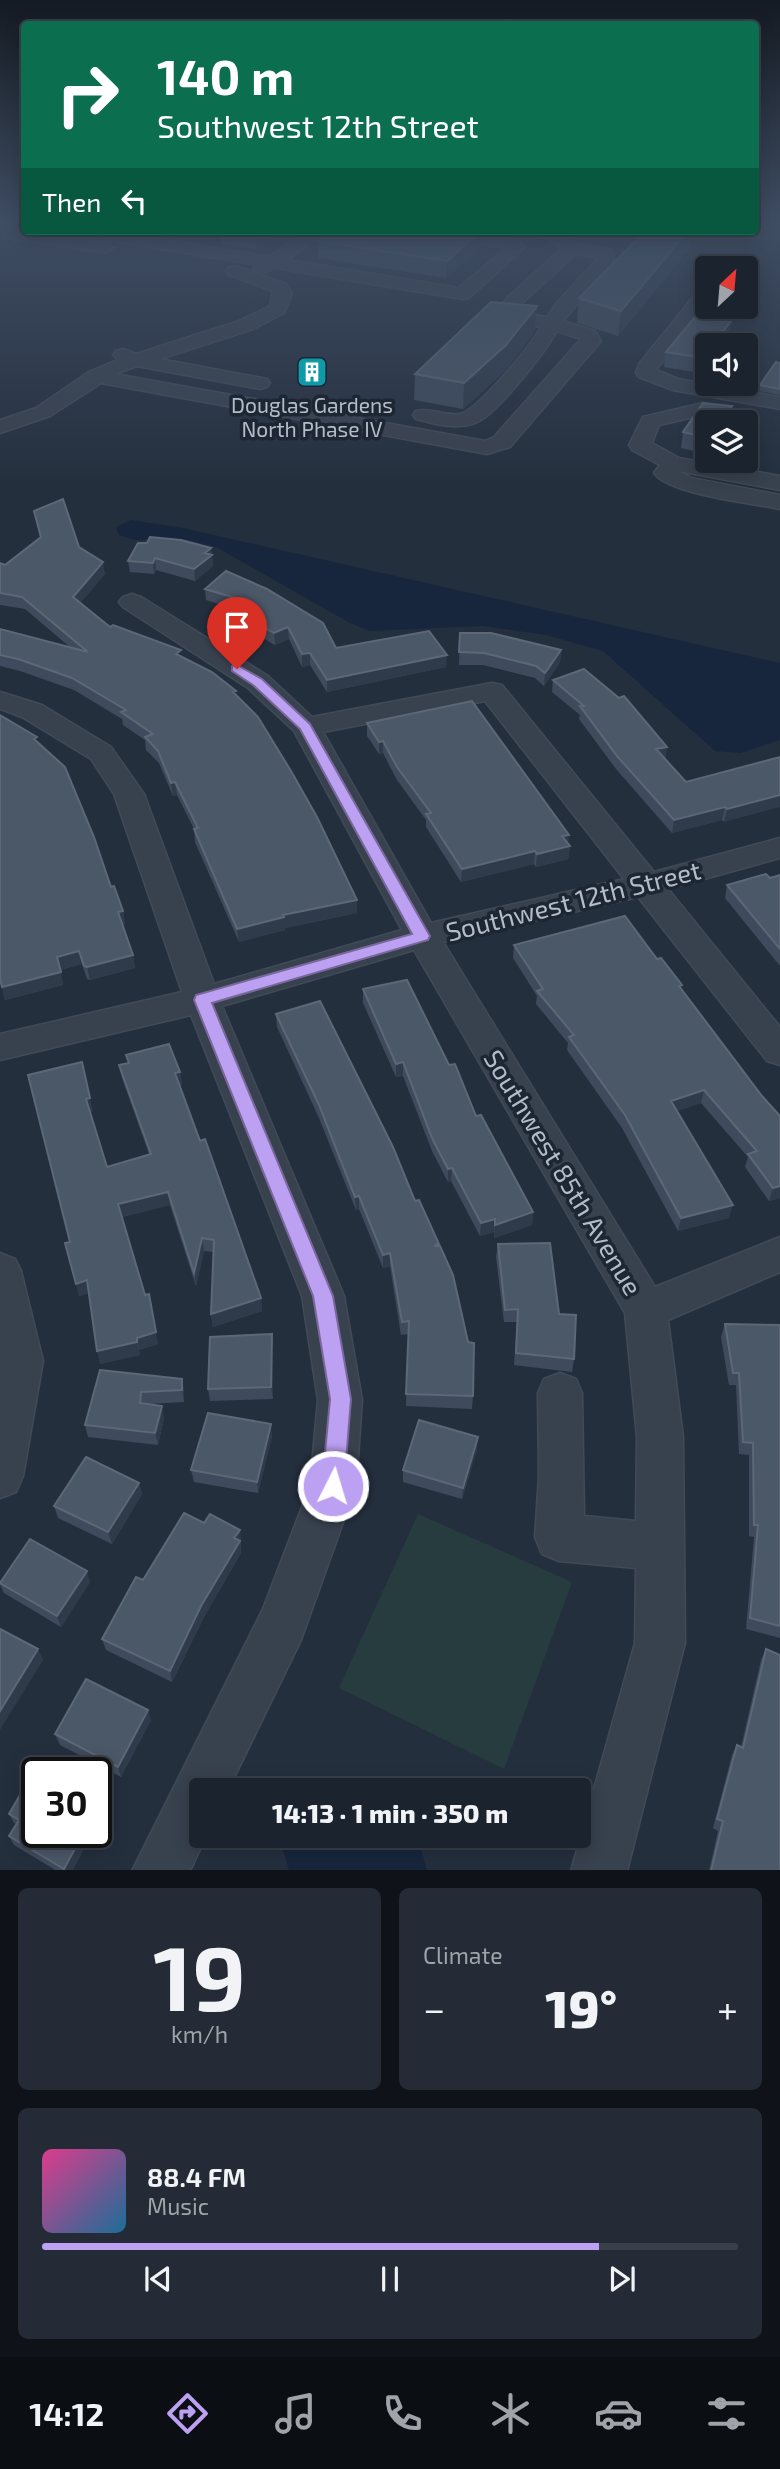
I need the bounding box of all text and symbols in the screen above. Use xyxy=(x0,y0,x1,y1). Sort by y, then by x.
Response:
text: 140 m xyxy=(157,46,294,105)
icon: right xyxy=(42,49,133,140)
text: Southwest 12th Street xyxy=(157,106,479,144)
icon: left xyxy=(115,182,153,220)
text: Then xyxy=(42,186,101,217)
north arrow xyxy=(695,256,758,318)
map controls xyxy=(695,256,758,473)
button: sound xyxy=(695,333,758,396)
building icon: Douglas Gardens North Phase IV xyxy=(295,355,329,389)
place label: Douglas Gardens North Phase IV xyxy=(231,392,393,441)
button: layers xyxy=(695,410,758,473)
pin xyxy=(207,597,267,669)
icon: arrive xyxy=(218,608,256,646)
street label: Southwest 12th Street xyxy=(442,853,704,947)
street label: Southwest 85th Avenue xyxy=(478,1044,650,1300)
position arrow xyxy=(296,1449,370,1523)
speed limit sign: 30 xyxy=(21,1757,112,1848)
text: 14:13 · 1 min · 350 m xyxy=(272,1797,508,1828)
text: 19 xyxy=(153,1920,246,2029)
text: Climate xyxy=(423,1941,503,1969)
text: 19° xyxy=(545,1976,617,2038)
text: − xyxy=(423,1985,445,2031)
text: + xyxy=(717,1985,738,2031)
text: km/h xyxy=(171,2020,228,2048)
text: 88.4 FM xyxy=(147,2161,246,2192)
text: Music xyxy=(147,2192,209,2220)
icon: previous xyxy=(139,2260,177,2298)
icon: pause xyxy=(371,2260,409,2298)
icon: next xyxy=(603,2260,641,2298)
icon: directions xyxy=(163,2389,212,2438)
icon: music xyxy=(271,2389,320,2438)
icon: phone xyxy=(378,2389,427,2438)
icon: climate xyxy=(486,2389,535,2438)
icon: car xyxy=(594,2389,643,2438)
icon: filters xyxy=(702,2389,751,2438)
text: 14:12 xyxy=(29,2394,104,2432)

